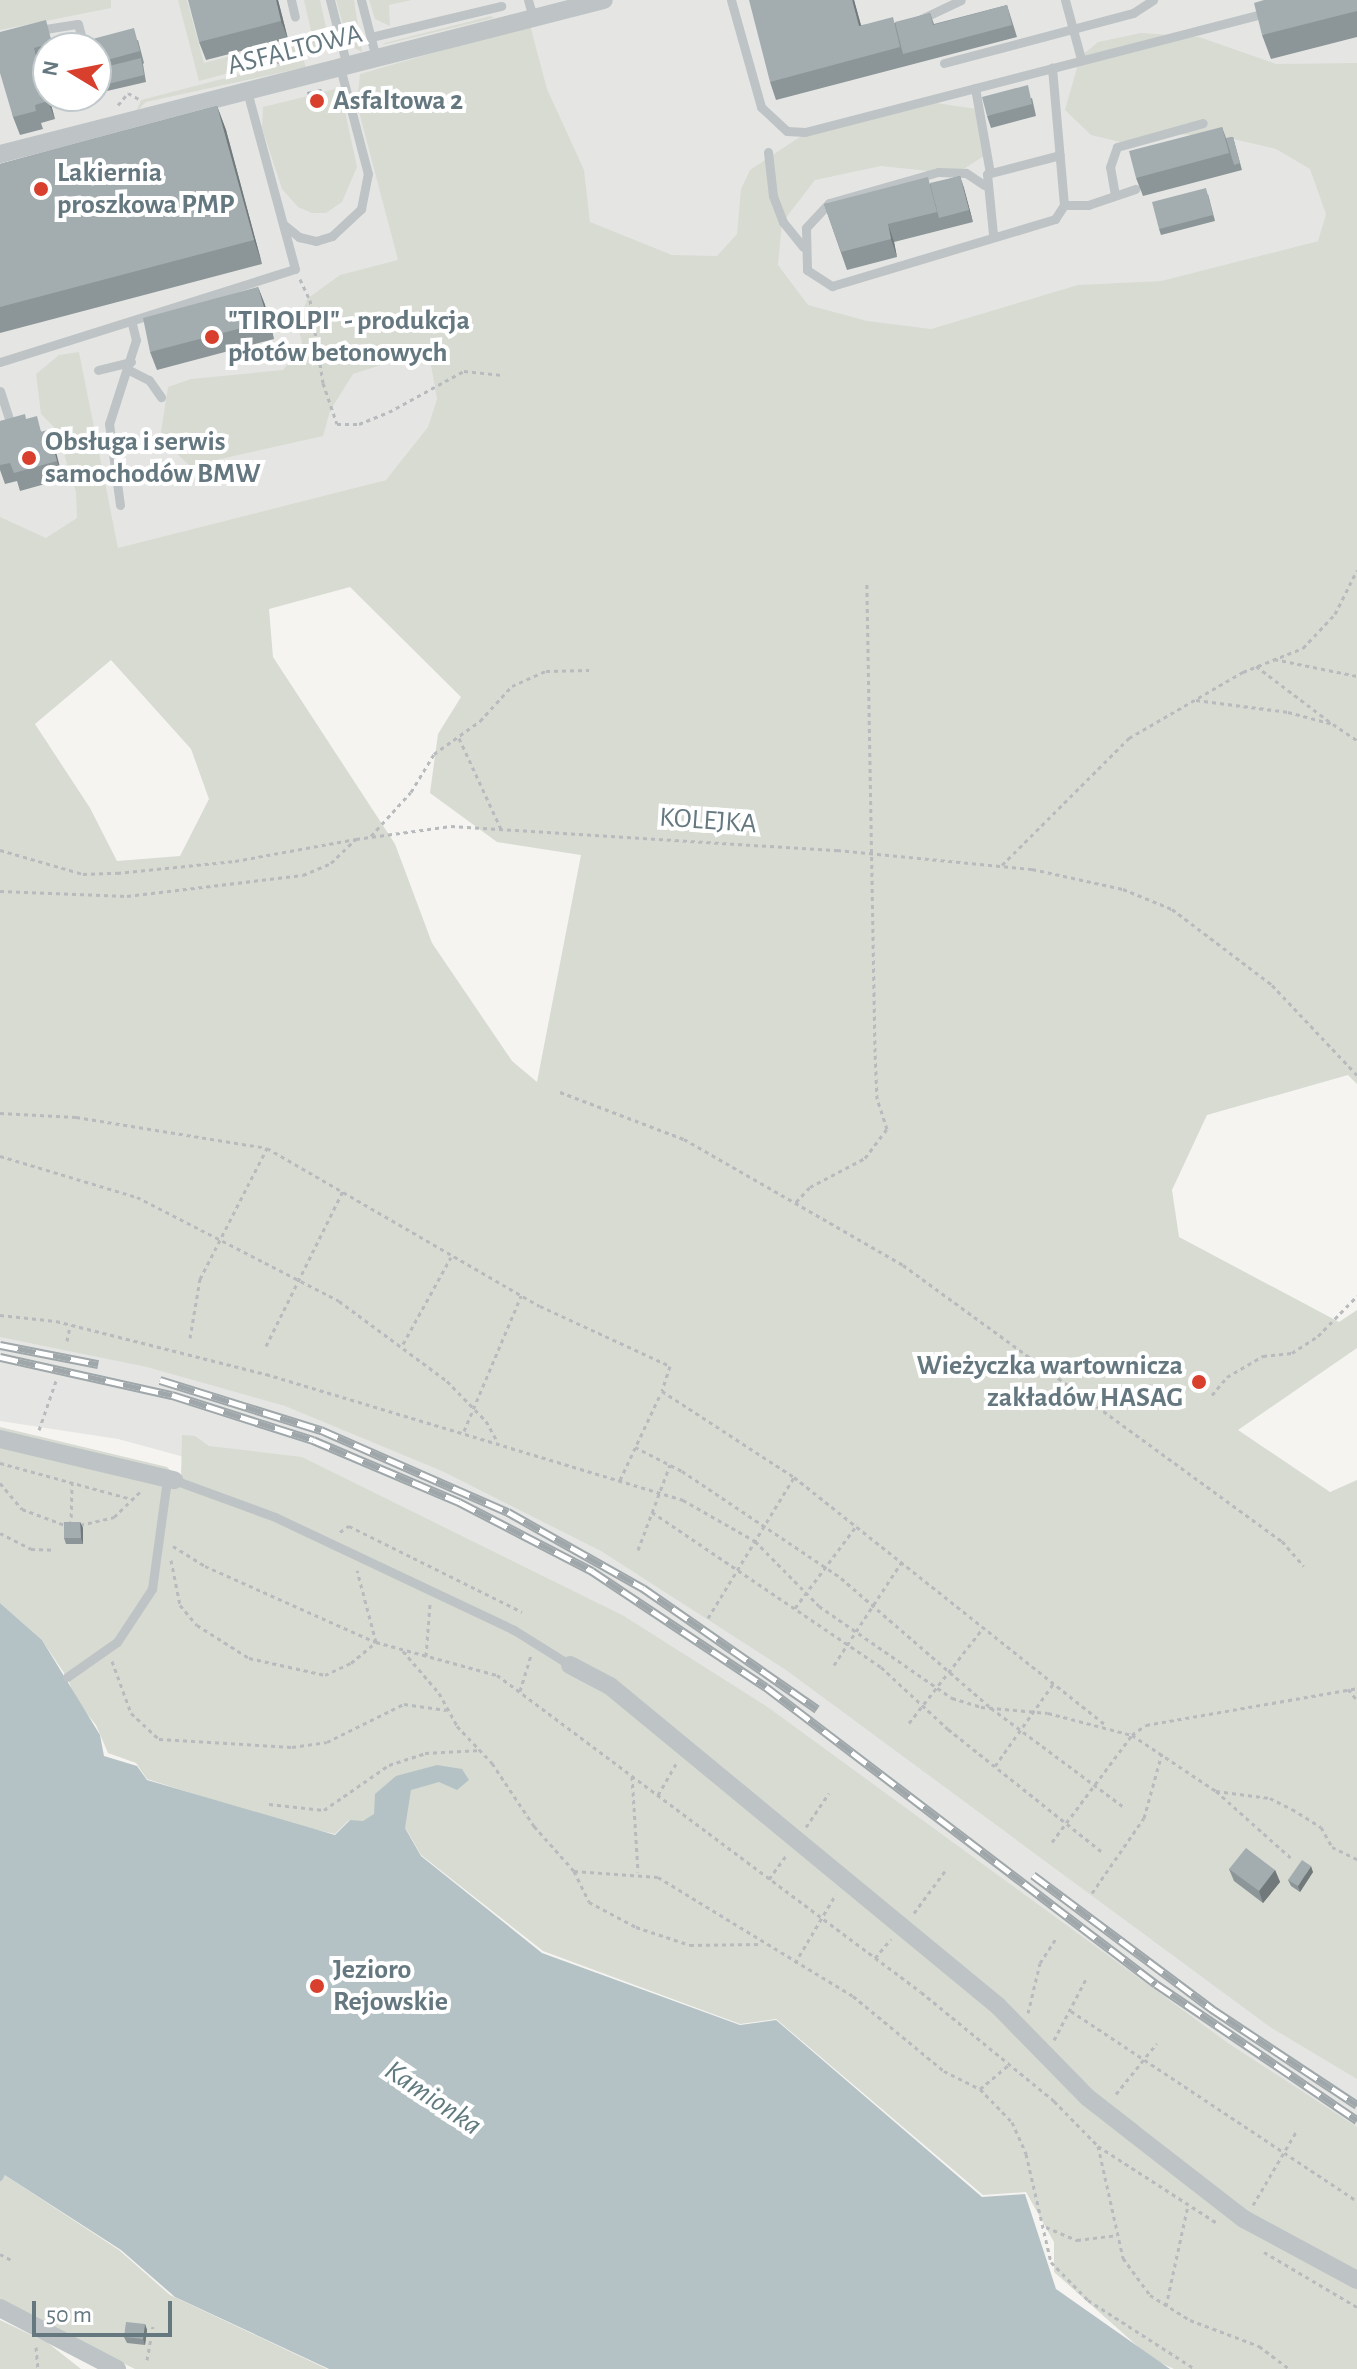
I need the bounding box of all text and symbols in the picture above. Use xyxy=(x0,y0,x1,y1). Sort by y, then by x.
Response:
street label: ASFALTOWA xyxy=(224,17,366,83)
north arrow xyxy=(32,32,112,112)
text: N xyxy=(38,59,62,78)
place label: Asfaltowa 2 xyxy=(333,84,463,118)
marker: Asfaltowa 2 xyxy=(308,92,326,110)
place label: Lakiernia proszkowa PMP xyxy=(57,156,235,222)
marker: Lakiernia proszkowa PMP xyxy=(32,180,50,198)
place label: "TIROLPI" - produkcja płotów betonowych xyxy=(228,304,470,370)
marker: "TIROLPI" - produkcja płotów betonowych xyxy=(203,328,221,346)
place label: Obsługa i serwis samochodów BMW xyxy=(45,425,260,491)
marker: Obsługa i serwis samochodów BMW xyxy=(20,449,38,467)
street label: KOLEJKA xyxy=(658,801,758,841)
place label: Wieżyczka wartownicza zakładów HASAG xyxy=(916,1349,1183,1415)
marker: Wieżyczka wartownicza zakładów HASAG xyxy=(1190,1373,1208,1391)
place label: Jezioro Rejowskie xyxy=(333,1953,448,2019)
marker: Jezioro Rejowskie xyxy=(308,1977,326,1995)
water label: Kamionka xyxy=(378,2053,488,2143)
scale bar xyxy=(36,2285,176,2335)
text: 50 m xyxy=(46,2303,92,2327)

